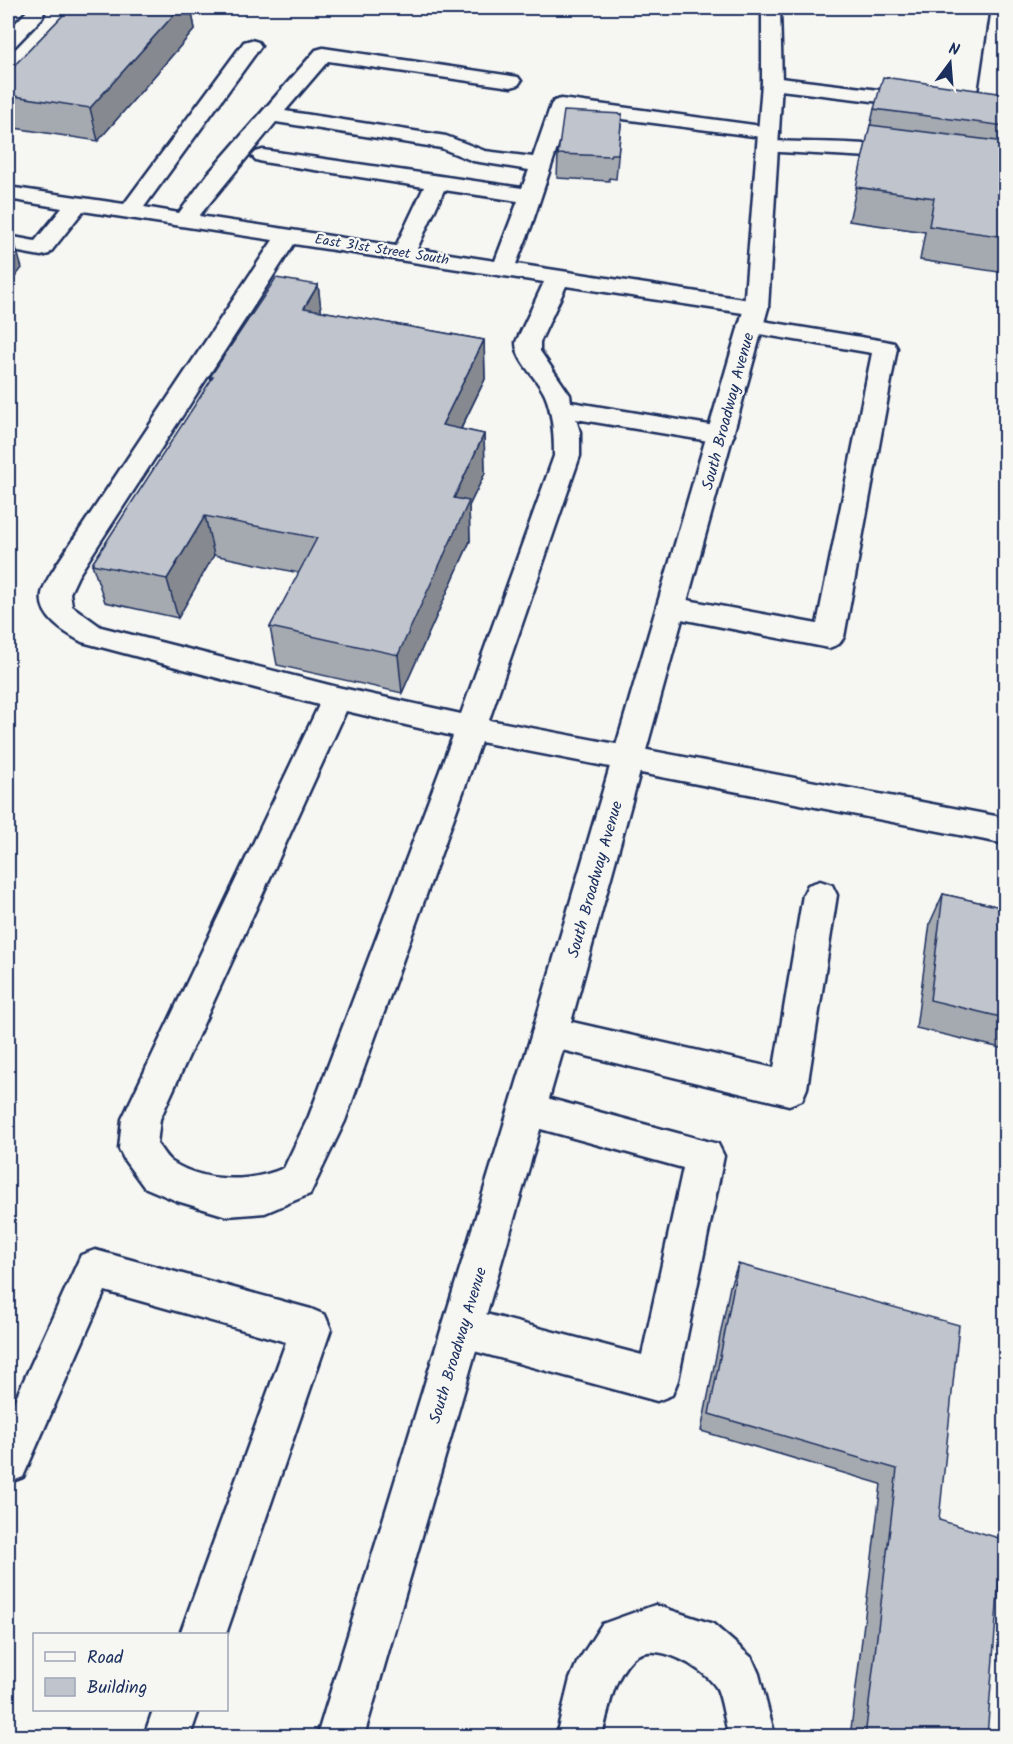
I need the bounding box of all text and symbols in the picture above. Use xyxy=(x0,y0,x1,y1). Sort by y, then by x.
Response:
north arrow xyxy=(920,33,980,93)
text: N xyxy=(945,37,962,63)
street label: East 31st Street South xyxy=(313,229,451,271)
street label: South Broadway Avenue xyxy=(695,330,762,493)
street label: South Broadway Avenue xyxy=(561,798,630,961)
street label: South Broadway Avenue xyxy=(423,1264,494,1427)
legend xyxy=(33,1633,228,1711)
text: Road xyxy=(87,1644,124,1673)
text: Building xyxy=(87,1674,147,1703)

